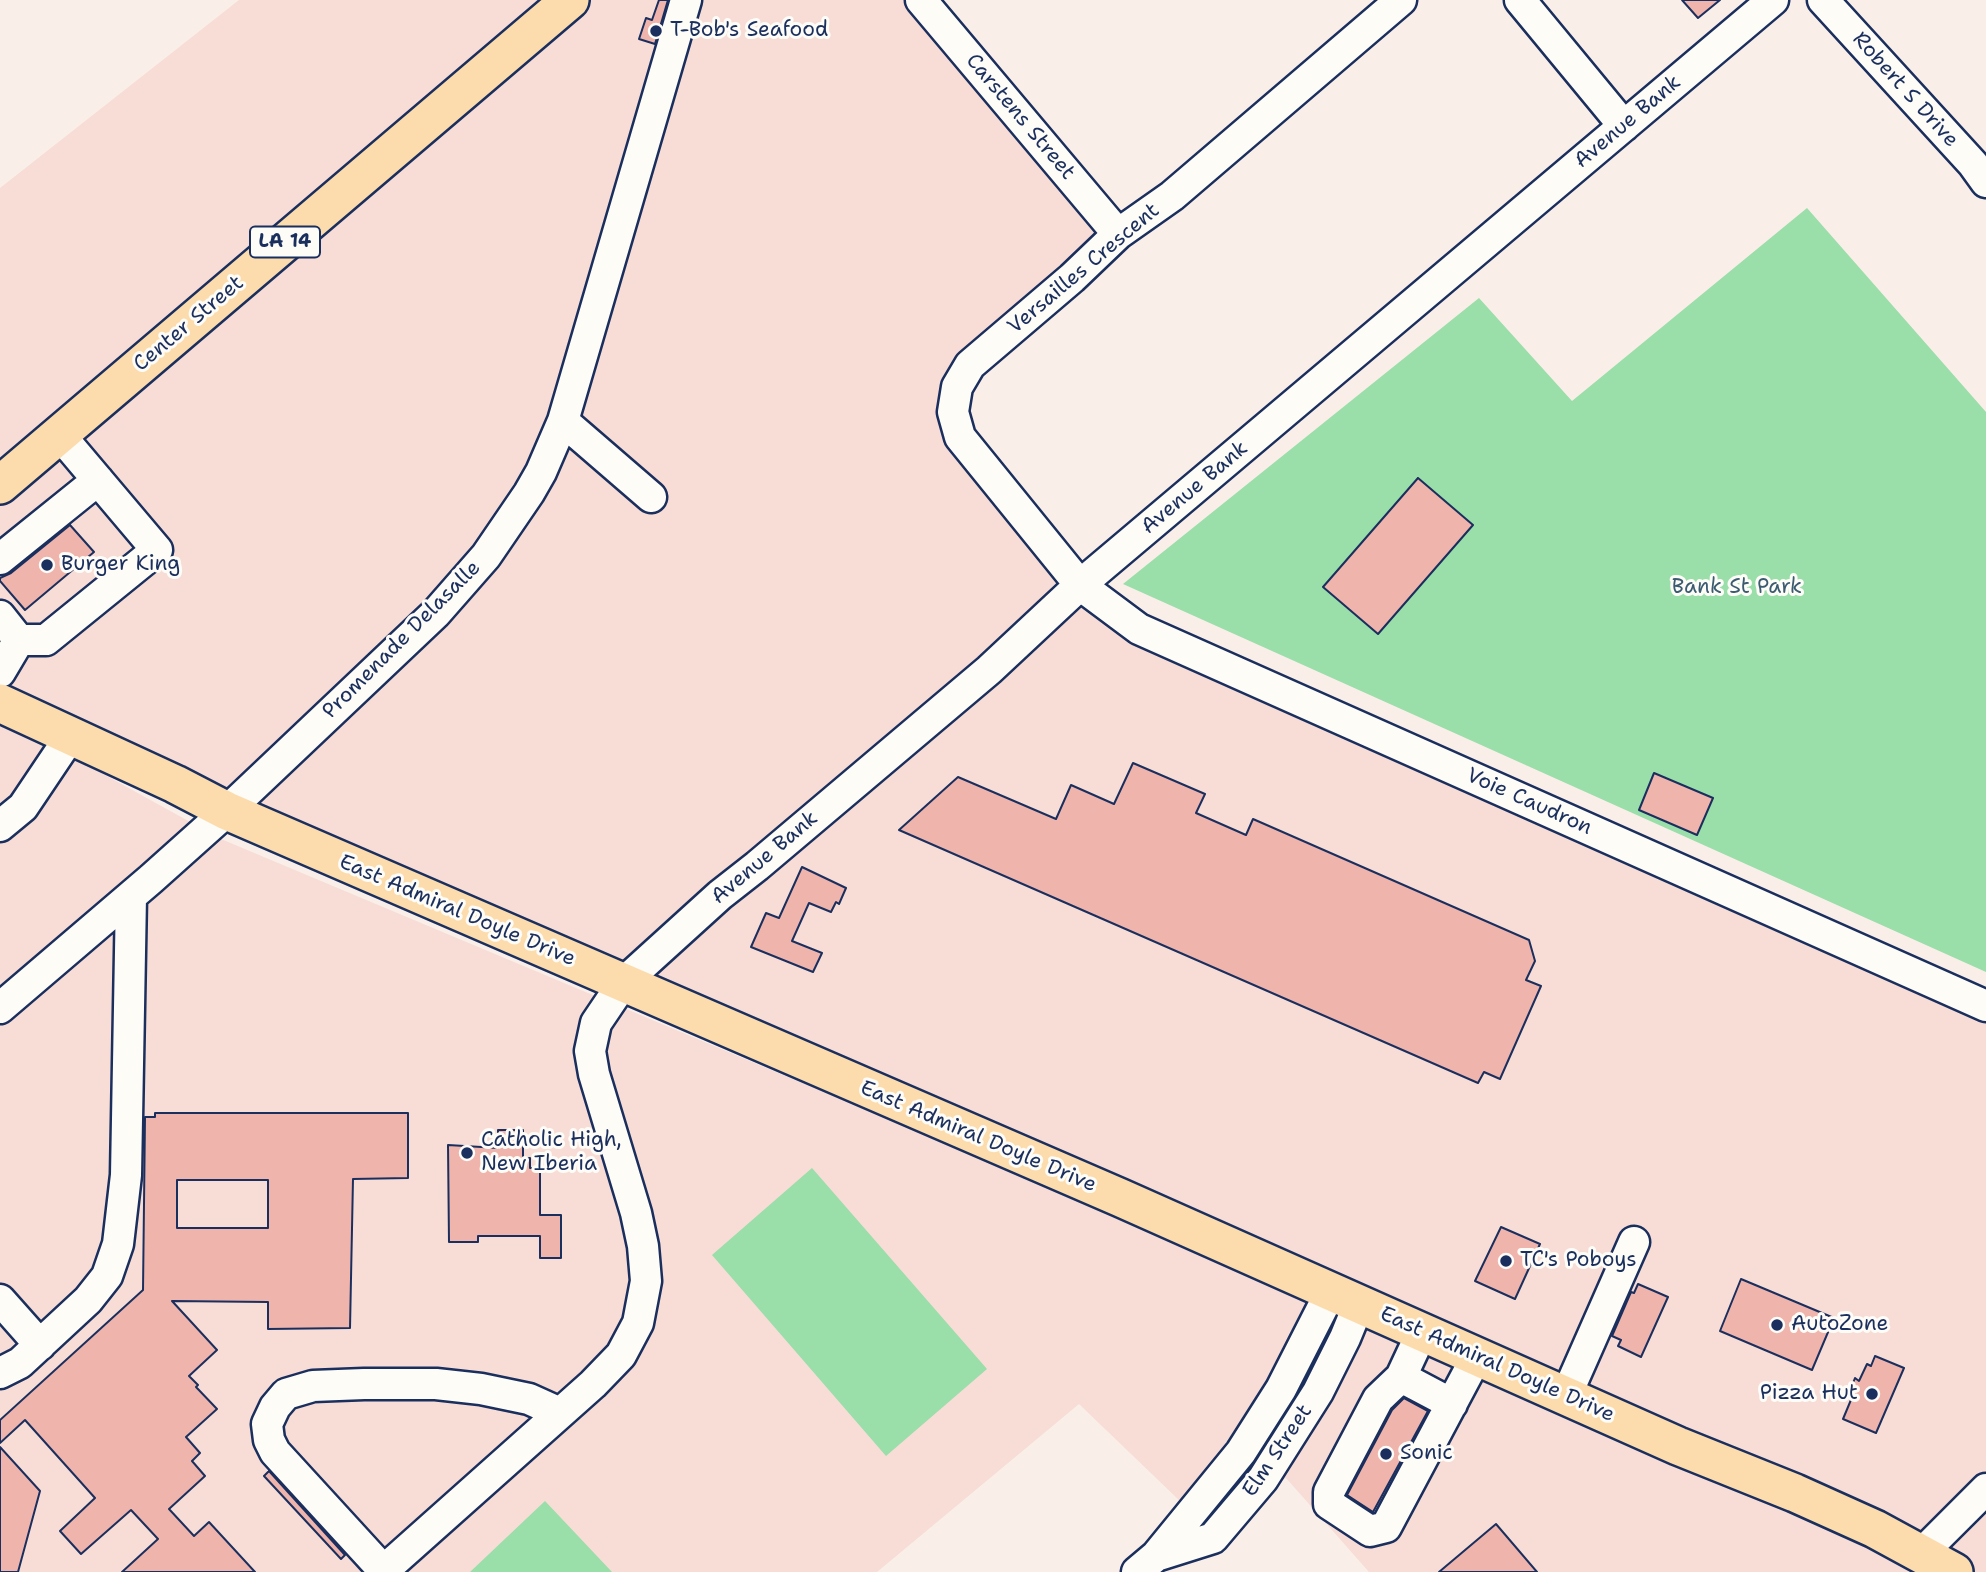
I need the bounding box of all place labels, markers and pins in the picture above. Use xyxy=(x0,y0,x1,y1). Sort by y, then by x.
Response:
place label: T-Bob's Seafood xyxy=(670,18,828,44)
marker: T-Bob's Seafood xyxy=(648,23,664,39)
place label: Burger King xyxy=(61,552,180,578)
marker: Burger King xyxy=(39,557,55,573)
place label: Catholic High, New Iberia xyxy=(481,1128,622,1178)
marker: Catholic High, New Iberia xyxy=(459,1145,475,1161)
place label: TC's Poboys xyxy=(1520,1248,1637,1274)
marker: TC's Poboys xyxy=(1498,1253,1514,1269)
place label: AutoZone xyxy=(1791,1312,1888,1338)
marker: AutoZone xyxy=(1769,1317,1785,1333)
place label: Pizza Hut xyxy=(1760,1381,1858,1407)
marker: Pizza Hut xyxy=(1864,1386,1880,1402)
place label: Sonic xyxy=(1400,1441,1453,1467)
marker: Sonic xyxy=(1378,1446,1394,1462)

